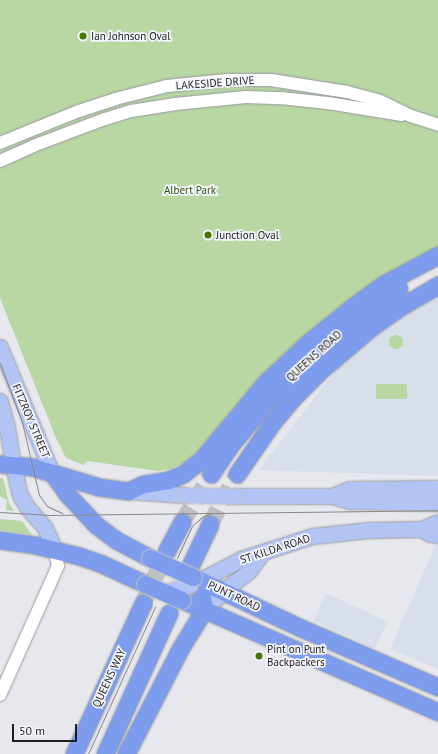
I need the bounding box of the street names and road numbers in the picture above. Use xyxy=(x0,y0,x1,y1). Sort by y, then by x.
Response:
street label: LAKESIDE DRIVE xyxy=(175,74,255,92)
street label: QUEENS ROAD xyxy=(284,328,344,384)
street label: FITZROY STREET xyxy=(9,382,53,460)
street label: ST KILDA ROAD xyxy=(238,531,312,567)
street label: PUNT ROAD xyxy=(206,578,262,614)
street label: QUEENS WAY xyxy=(90,647,128,709)

